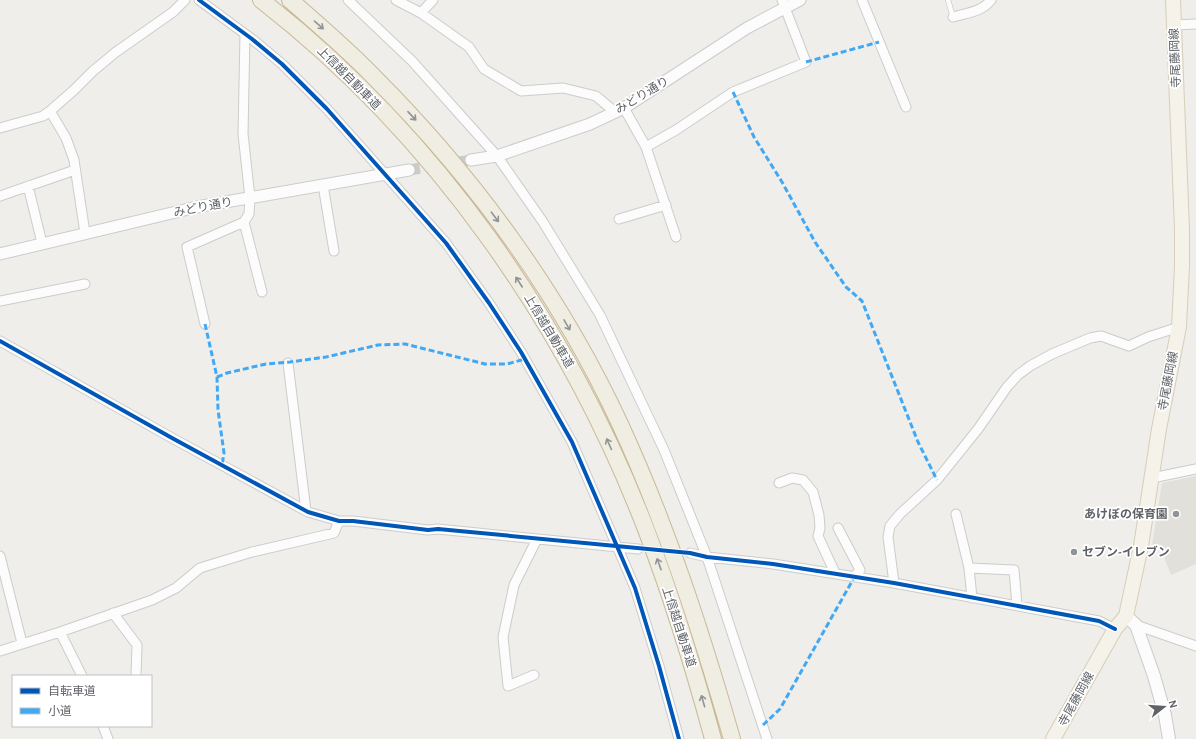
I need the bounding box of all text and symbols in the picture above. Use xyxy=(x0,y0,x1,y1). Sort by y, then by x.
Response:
one-way arrow xyxy=(314,21,325,30)
street label: 寺尾藤岡線 xyxy=(1167,28,1182,88)
street label: 上信越自動車道 xyxy=(315,43,384,112)
street label: みどり通り xyxy=(613,74,671,116)
one-way arrow xyxy=(407,111,416,121)
street label: みどり通り xyxy=(172,194,234,219)
one-way arrow xyxy=(491,211,499,222)
one-way arrow xyxy=(514,276,522,288)
street label: 上信越自動車道 xyxy=(522,291,577,370)
one-way arrow xyxy=(563,319,571,331)
street label: 寺尾藤岡線 xyxy=(1155,350,1180,412)
one-way arrow xyxy=(605,439,612,451)
place label: あけぼの保育園 xyxy=(1084,507,1168,520)
marker: あけぼの保育園 xyxy=(1171,509,1181,519)
place label: セブン-イレブン xyxy=(1082,545,1170,558)
marker: セブン-イレブン xyxy=(1069,547,1079,557)
one-way arrow xyxy=(654,559,662,571)
street label: 上信越自動車道 xyxy=(660,585,699,669)
street label: 寺尾藤岡線 xyxy=(1055,669,1096,728)
legend xyxy=(12,675,152,727)
text: 自転車道 xyxy=(48,684,96,697)
north arrow xyxy=(1144,687,1184,727)
one-way arrow xyxy=(698,695,706,708)
text: N xyxy=(1167,699,1179,709)
text: 小道 xyxy=(48,704,72,717)

